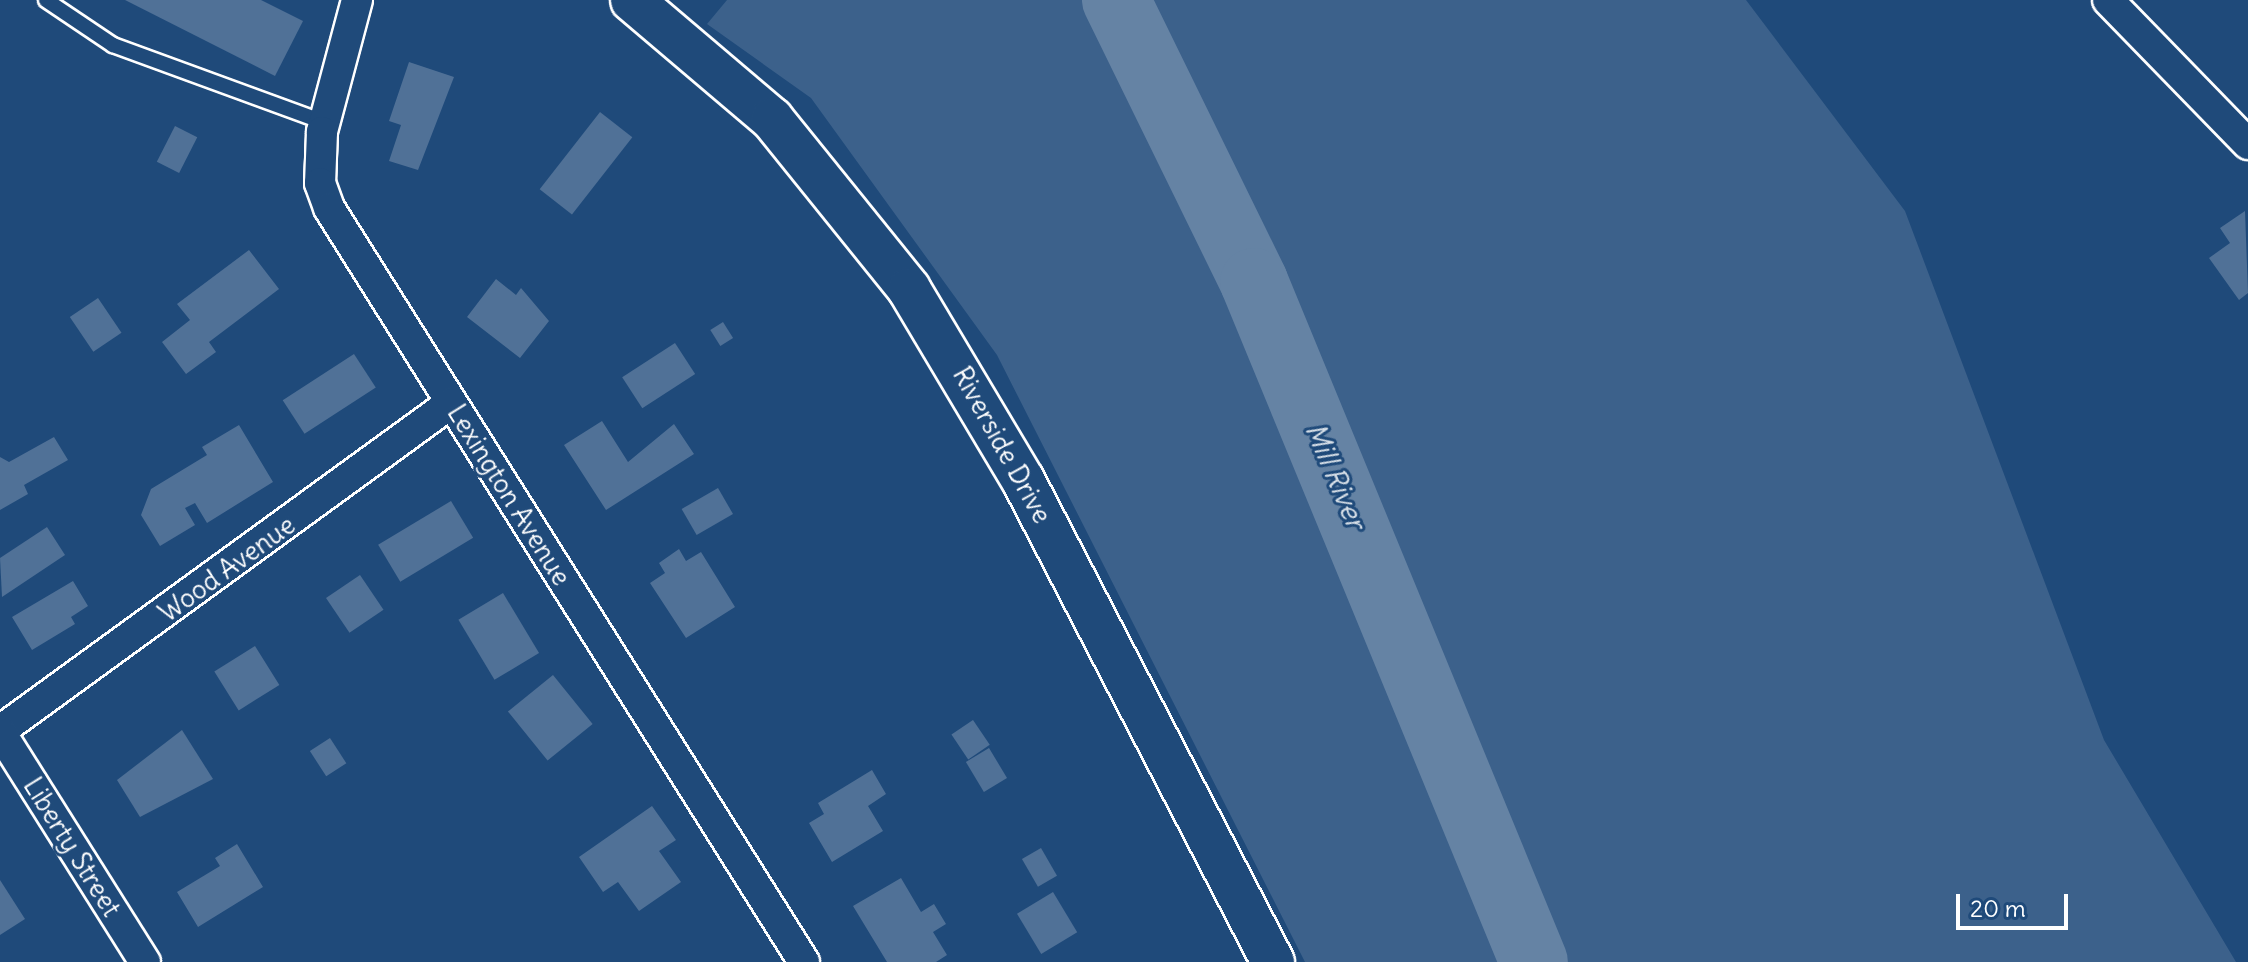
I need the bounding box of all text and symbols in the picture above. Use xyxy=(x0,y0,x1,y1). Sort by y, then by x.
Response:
street label: Riverside Drive xyxy=(946,361,1058,529)
street label: Lexington Avenue xyxy=(441,399,577,591)
water label: Mill River xyxy=(1299,418,1373,534)
street label: Wood Avenue xyxy=(153,509,301,629)
street label: Liberty Street xyxy=(17,772,127,922)
scale bar xyxy=(1960,878,2072,928)
text: 20 m xyxy=(1970,893,2026,923)

